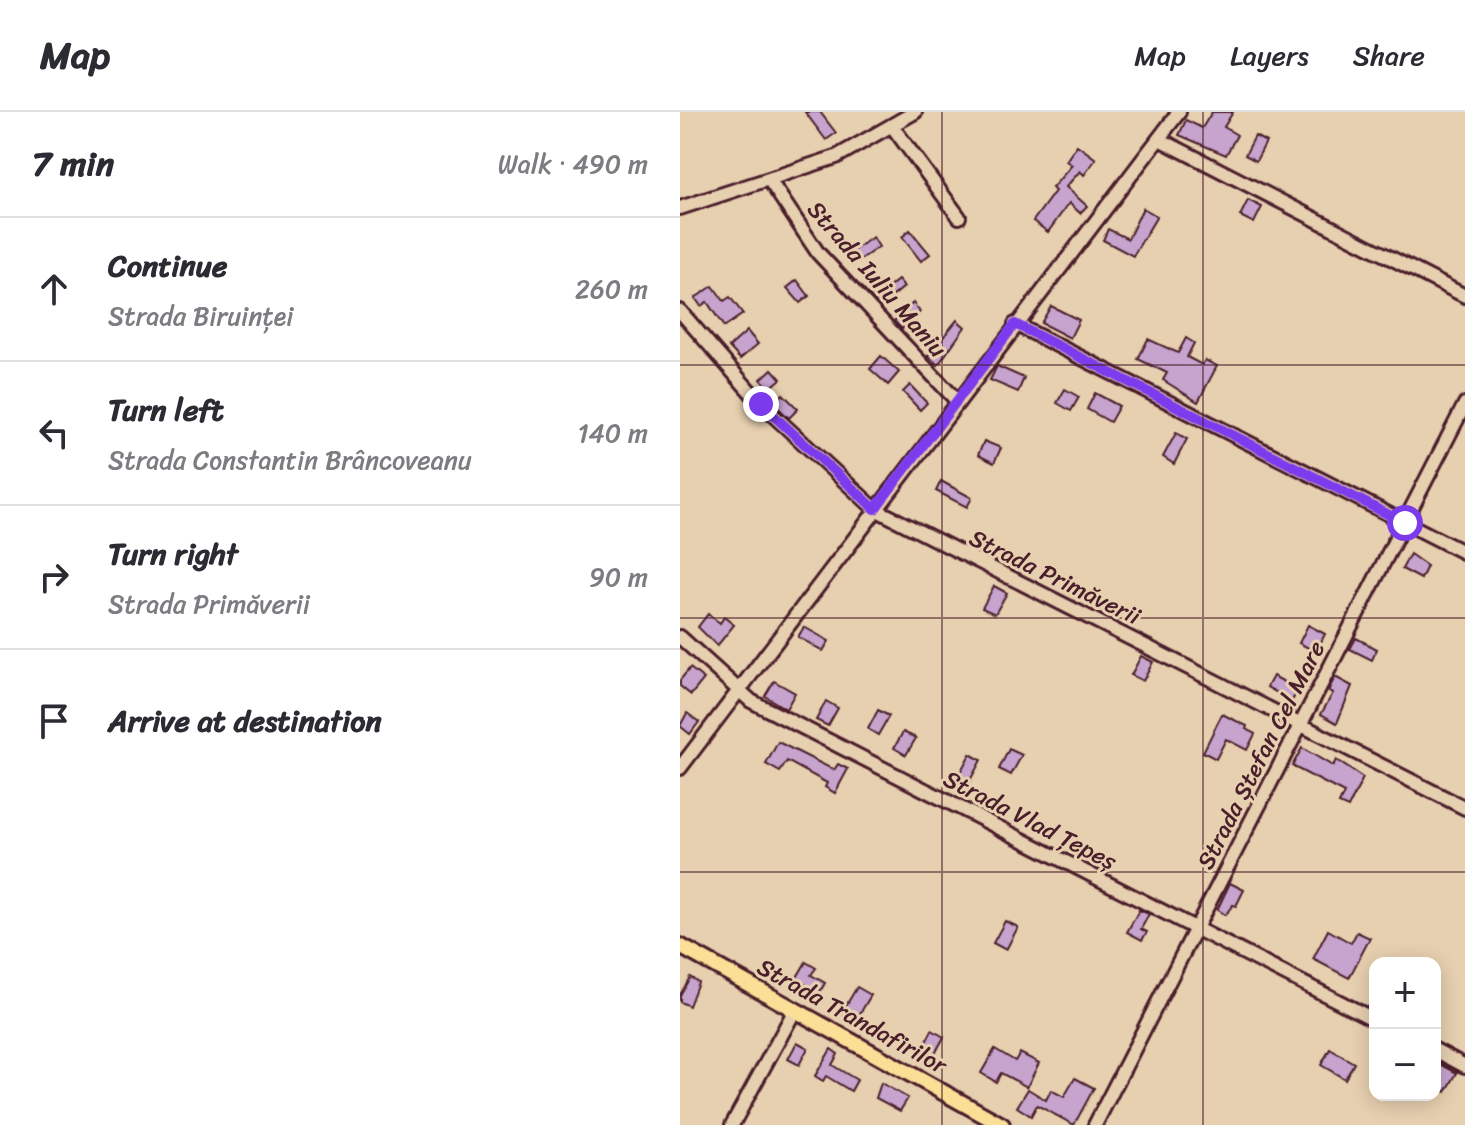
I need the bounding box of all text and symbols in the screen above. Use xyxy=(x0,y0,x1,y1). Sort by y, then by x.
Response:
text: Map xyxy=(40,22,110,89)
text: Map xyxy=(1134,31,1186,80)
text: Layers xyxy=(1230,31,1309,80)
text: Share xyxy=(1353,31,1425,80)
text: 7 min xyxy=(32,134,114,194)
text: Walk · 490 m xyxy=(498,141,648,187)
street label: Strada Iuliu Maniu xyxy=(796,191,958,367)
text: Continue xyxy=(108,239,227,293)
text: 260 m xyxy=(575,266,648,312)
icon: ahead xyxy=(32,267,76,311)
text: Strada Biruinței xyxy=(108,293,293,339)
text: Turn left xyxy=(108,383,224,437)
route end xyxy=(743,386,779,422)
text: 140 m xyxy=(577,410,648,456)
icon: left xyxy=(32,411,76,455)
text: Strada Constantin Brâncoveanu xyxy=(108,437,472,483)
route start xyxy=(1387,505,1423,541)
street label: Strada Primăverii xyxy=(962,517,1148,637)
text: Turn right xyxy=(108,527,238,581)
text: 90 m xyxy=(589,554,648,600)
icon: right xyxy=(32,555,76,599)
text: Strada Primăverii xyxy=(108,581,310,627)
street label: Strada Ștefan Cel Mare xyxy=(1185,633,1337,877)
text: Arrive at destination xyxy=(108,694,382,748)
icon: arrive xyxy=(32,699,76,743)
street label: Strada Vlad Țepeș xyxy=(936,758,1125,882)
street label: Strada Trandafirilor xyxy=(749,946,956,1086)
map controls xyxy=(1369,957,1441,1101)
button: + xyxy=(1369,957,1441,1029)
button: − xyxy=(1369,1029,1441,1101)

